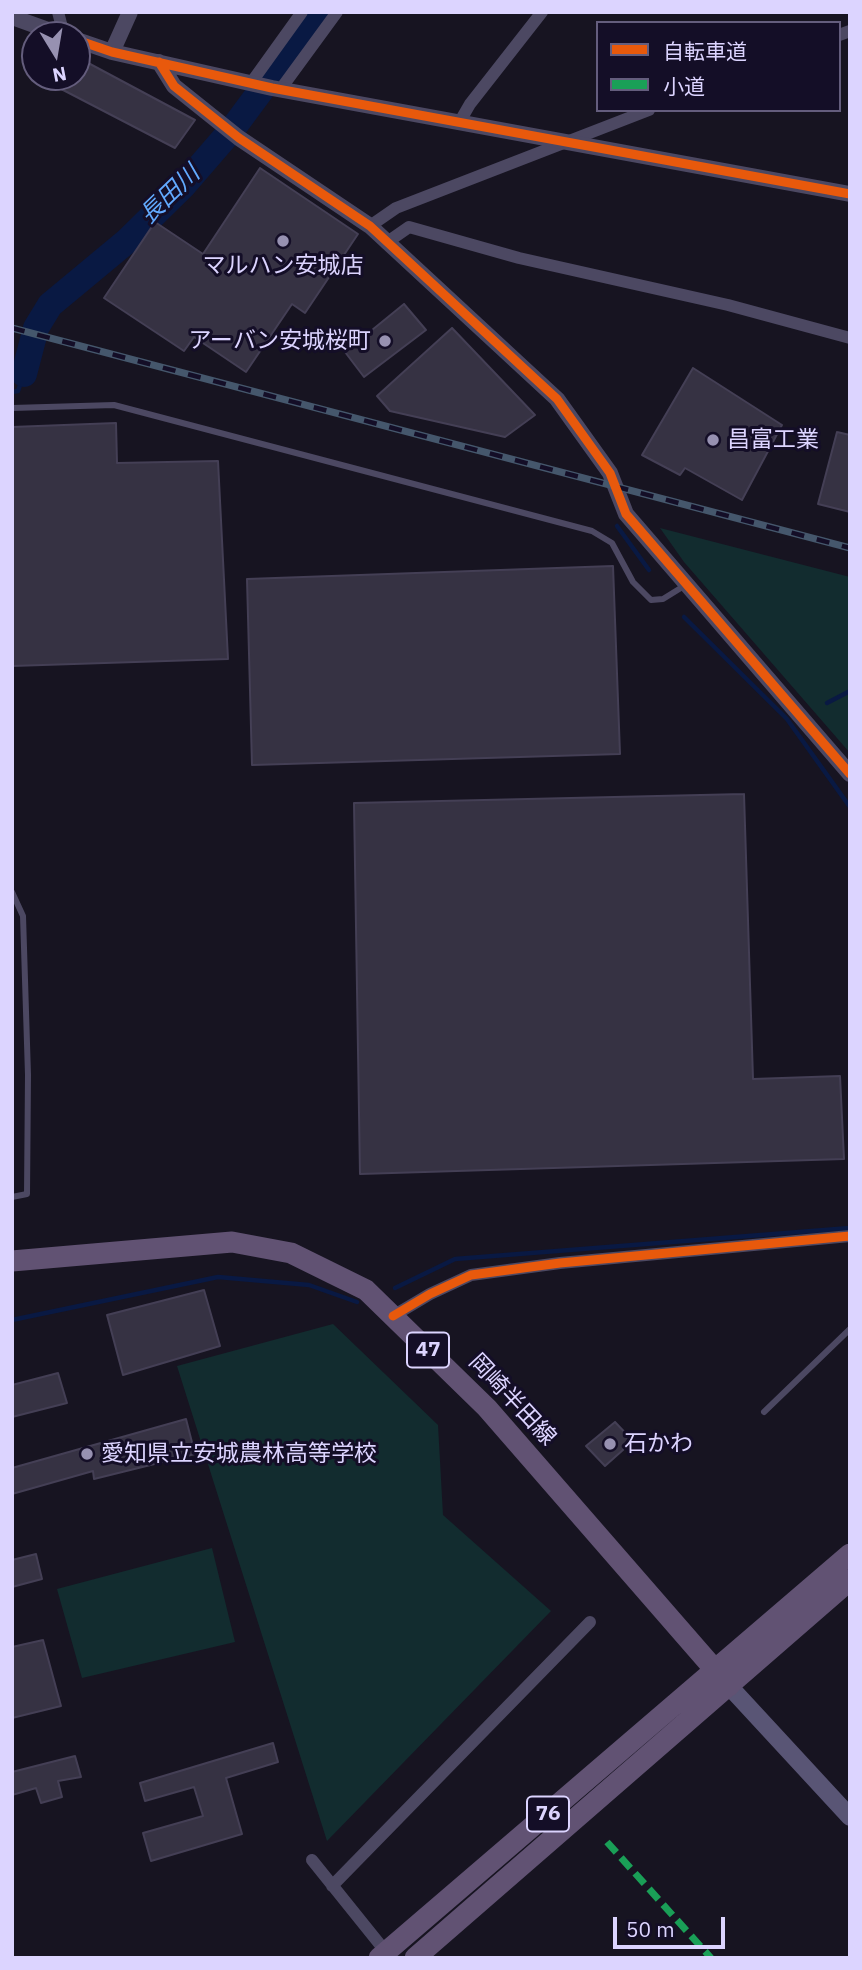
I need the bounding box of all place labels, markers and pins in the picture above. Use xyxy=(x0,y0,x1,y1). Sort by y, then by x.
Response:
marker: マルハン安城店 xyxy=(275,233,291,249)
place label: マルハン安城店 xyxy=(203,252,363,280)
place label: アーバン安城桜町 xyxy=(188,327,371,355)
marker: アーバン安城桜町 xyxy=(377,333,393,349)
place label: 昌富工業 xyxy=(727,426,819,454)
marker: 昌富工業 xyxy=(705,432,721,448)
place label: 石かわ xyxy=(624,1430,693,1458)
marker: 石かわ xyxy=(602,1436,618,1452)
place label: 愛知県立安城農林高等学校 xyxy=(101,1440,377,1468)
marker: 愛知県立安城農林高等学校 xyxy=(79,1446,95,1462)

